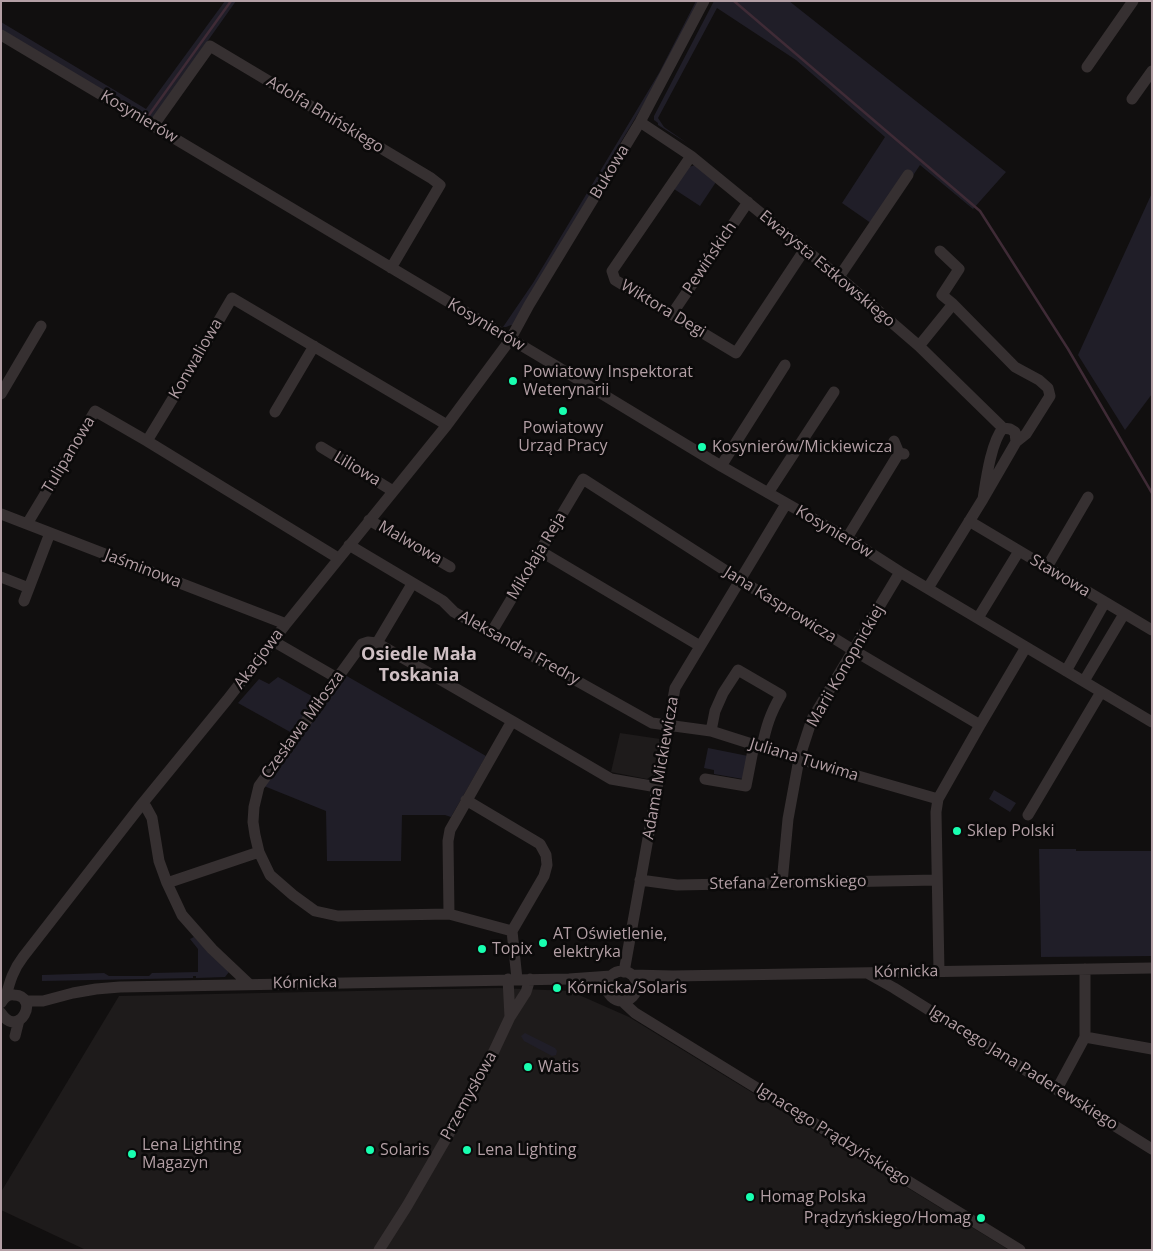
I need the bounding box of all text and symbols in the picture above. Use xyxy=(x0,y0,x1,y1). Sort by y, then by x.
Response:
street label: Adolfa Bnińskiego xyxy=(263,72,387,158)
street label: Kosynierów xyxy=(97,87,181,147)
street label: Bukowa xyxy=(586,142,634,202)
street label: Ewarysta Estkowskiego xyxy=(755,207,899,331)
street label: Pewińskich xyxy=(679,218,741,298)
street label: Wiktora Degi xyxy=(617,276,709,342)
street label: Kosynierów xyxy=(444,295,528,355)
street label: Konwaliowa xyxy=(165,315,227,403)
place label: Powiatowy Inspektorat Weterynarii xyxy=(523,362,693,400)
marker: Powiatowy Inspektorat Weterynarii xyxy=(507,375,519,387)
marker: Powiatowy Urząd Pracy xyxy=(557,405,569,417)
street label: Tulipanowa xyxy=(39,413,99,497)
place label: Powiatowy Urząd Pracy xyxy=(518,418,608,456)
place label: Kosynierów/Mickiewicza xyxy=(712,437,892,457)
marker: Kosynierów/Mickiewicza xyxy=(696,441,708,453)
street label: Liliowa xyxy=(330,448,384,490)
street label: Kosynierów xyxy=(792,502,876,562)
street label: Mikołaja Reja xyxy=(503,509,571,603)
street label: Malwowa xyxy=(375,517,445,569)
street label: Jaśminowa xyxy=(102,546,184,592)
street label: Stawowa xyxy=(1026,551,1094,601)
street label: Jana Kasprowicza xyxy=(720,563,840,647)
street label: Marii Konopnickiej xyxy=(803,602,889,730)
street label: Aleksandra Fredry xyxy=(455,607,583,689)
street label: Akacjowa xyxy=(230,625,288,693)
district label: Osiedle Mała Toskania xyxy=(361,644,477,686)
street label: Czesława Miłosza xyxy=(257,667,349,783)
street label: Adama Mickiewicza xyxy=(639,695,683,841)
street label: Juliana Tuwima xyxy=(747,734,861,786)
place label: Sklep Polski xyxy=(967,821,1055,841)
marker: Sklep Polski xyxy=(951,825,963,837)
street label: Stefana Żeromskiego xyxy=(709,872,867,894)
place label: AT Oświetlenie, elektryka xyxy=(553,924,667,962)
marker: AT Oświetlenie, elektryka xyxy=(537,937,549,949)
place label: Topix xyxy=(492,939,533,959)
marker: Topix xyxy=(476,943,488,955)
street label: Kórnicka xyxy=(873,962,939,982)
street label: Kórnicka xyxy=(272,973,338,993)
place label: Kórnicka/Solaris xyxy=(567,978,687,998)
marker: Kórnicka/Solaris xyxy=(551,982,563,994)
street label: Ignacego Jana Paderewskiego xyxy=(925,1002,1121,1134)
street label: Przemysłowa xyxy=(437,1048,501,1144)
place label: Watis xyxy=(538,1057,579,1077)
marker: Watis xyxy=(522,1061,534,1073)
street label: Ignacego Prądzyńskiego xyxy=(752,1080,914,1190)
place label: Lena Lighting Magazyn xyxy=(142,1135,241,1173)
place label: Solaris xyxy=(380,1140,430,1160)
place label: Lena Lighting xyxy=(477,1140,576,1160)
marker: Solaris xyxy=(364,1144,376,1156)
marker: Lena Lighting xyxy=(461,1144,473,1156)
marker: Lena Lighting Magazyn xyxy=(126,1148,138,1160)
place label: Homag Polska xyxy=(760,1187,866,1207)
marker: Homag Polska xyxy=(744,1191,756,1203)
place label: Prądzyńskiego/Homag xyxy=(804,1208,971,1228)
marker: Prądzyńskiego/Homag xyxy=(975,1212,987,1224)

